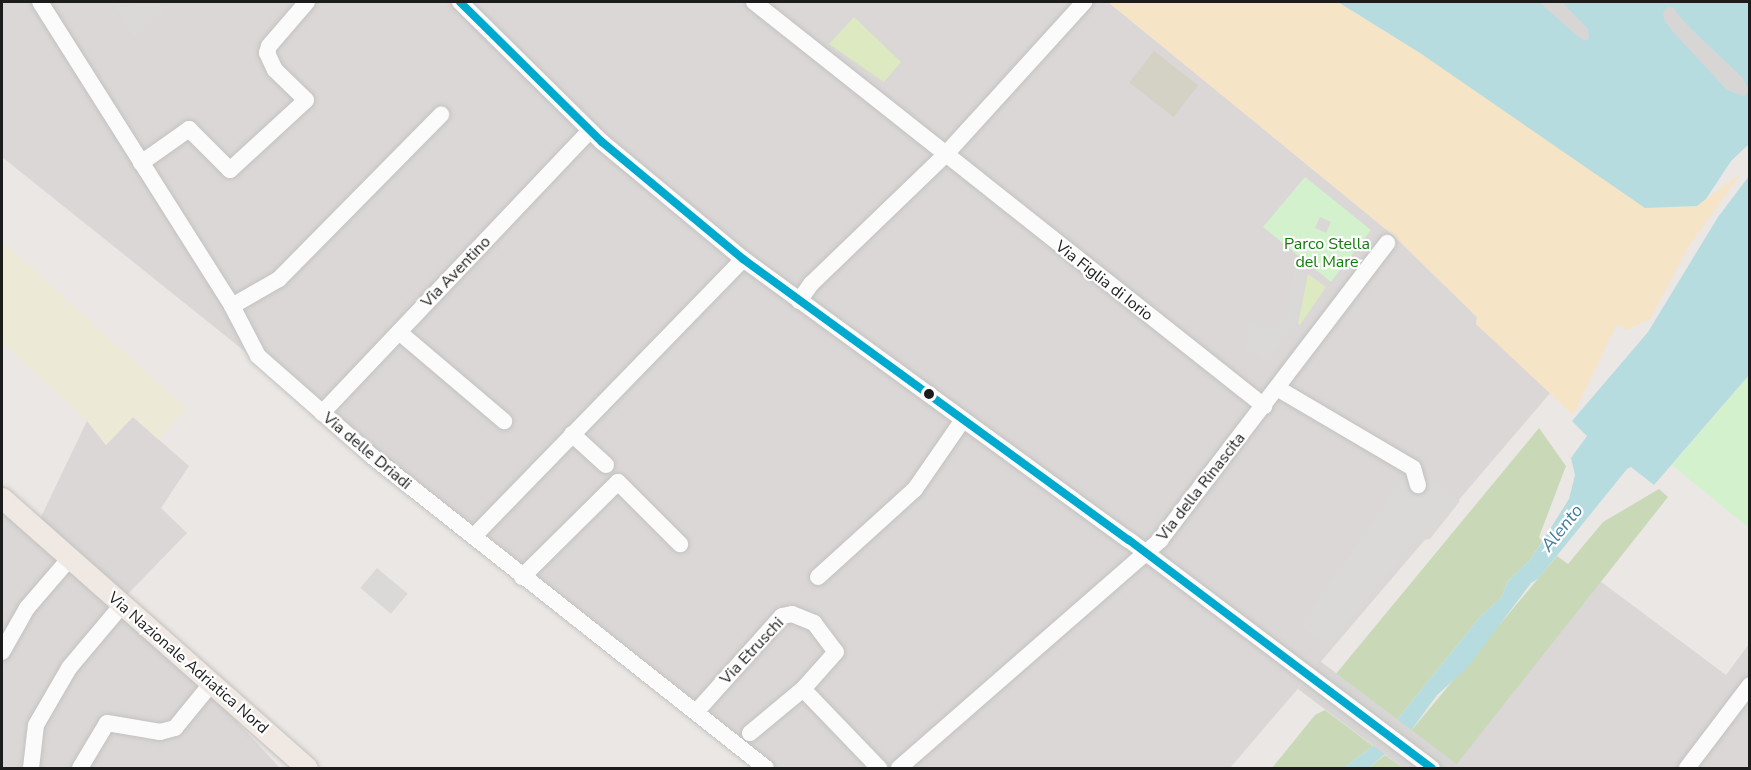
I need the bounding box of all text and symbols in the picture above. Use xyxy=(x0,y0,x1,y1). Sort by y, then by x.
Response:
street label: Via Aventino xyxy=(417,232,495,312)
park label: Parco Stella del Mare xyxy=(1284,234,1370,272)
street label: Via Figlia di Iorio xyxy=(1051,237,1157,325)
unlabelled marker xyxy=(923,388,935,400)
street label: Via delle Driadi xyxy=(319,408,415,494)
street label: Via della Rinascita xyxy=(1153,429,1249,545)
water label: Alento xyxy=(1536,500,1588,556)
street label: Via Nazionale Adriatica Nord xyxy=(104,588,272,738)
street label: Via Etruschi xyxy=(716,613,788,689)

